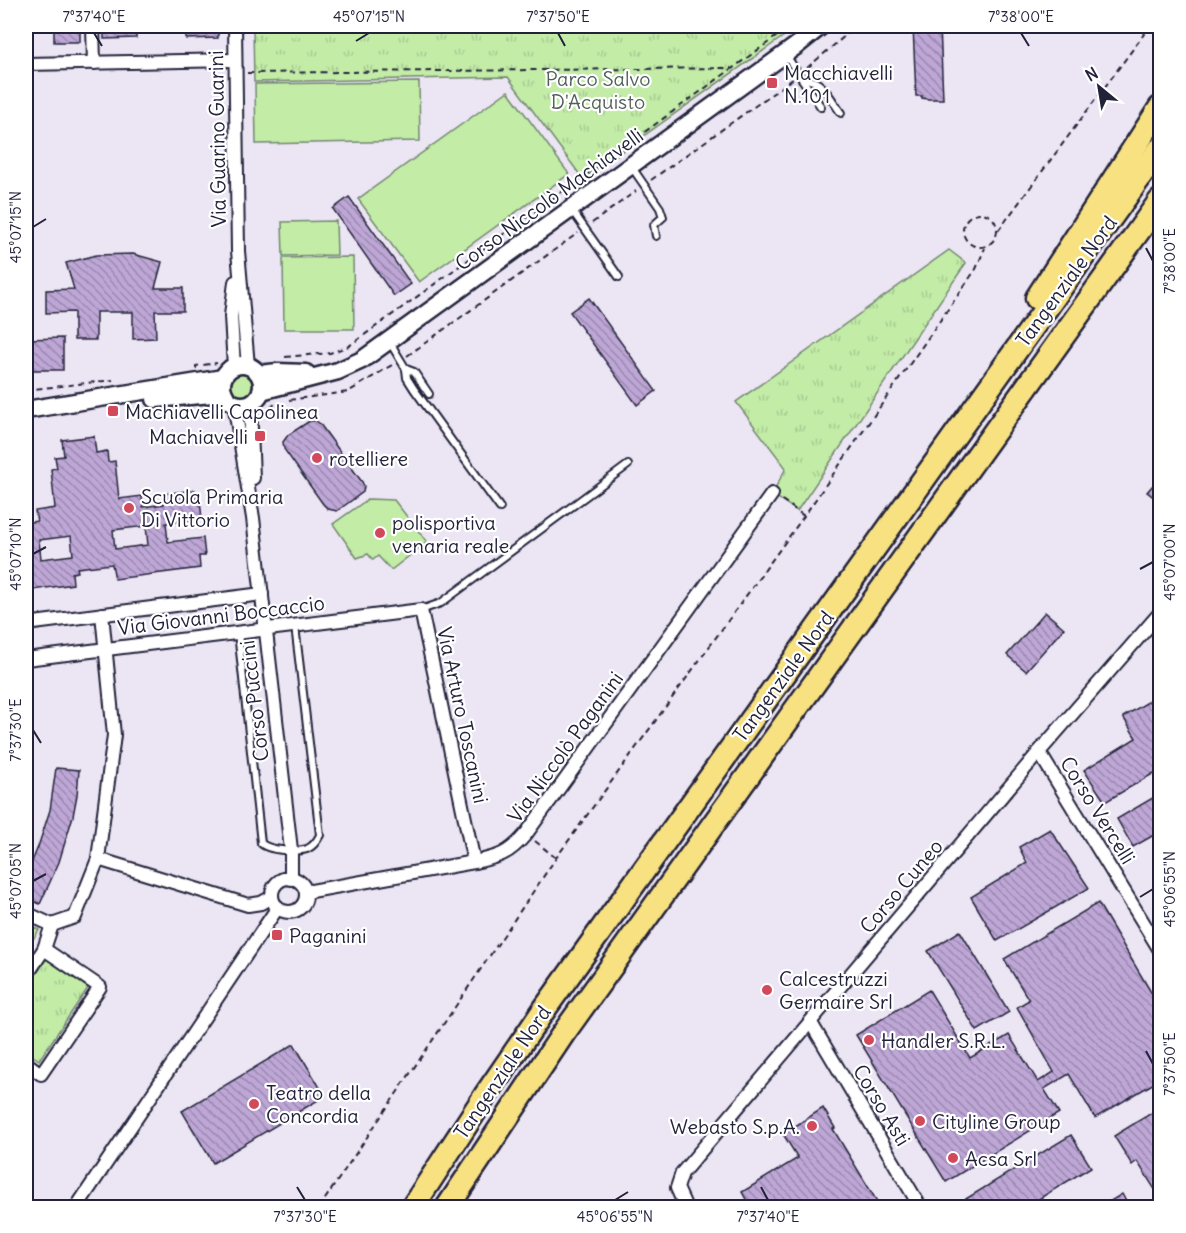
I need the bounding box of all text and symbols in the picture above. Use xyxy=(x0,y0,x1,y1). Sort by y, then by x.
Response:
text: 7°37'40"E xyxy=(62,7,126,26)
text: 45°07'15"N xyxy=(333,7,405,26)
text: 7°37'50"E xyxy=(526,7,590,26)
text: 7°38'00"E xyxy=(988,7,1054,26)
street label: Via Guarino Guarini xyxy=(203,50,231,228)
north arrow xyxy=(1069,57,1129,117)
place label: Macchiavelli N.101 xyxy=(784,60,893,108)
text: N xyxy=(1082,63,1101,85)
park label: Parco Salvo D'Acquisto xyxy=(546,66,650,114)
marker: Macchiavelli N.101 xyxy=(765,76,779,90)
street label: Corso Niccolò Machiavelli xyxy=(450,122,648,276)
text: 45°07'15"N xyxy=(6,191,25,263)
street label: Tangenziale Nord xyxy=(1010,210,1122,351)
text: 7°38'00"E xyxy=(1160,228,1179,294)
place label: Machiavelli Capolinea xyxy=(125,399,319,424)
marker: Machiavelli Capolinea xyxy=(106,404,120,418)
place label: Machiavelli xyxy=(149,424,248,449)
marker: Machiavelli xyxy=(253,429,267,443)
place label: rotelliere xyxy=(329,446,408,471)
marker: rotelliere xyxy=(310,451,324,465)
place label: Scuola Primaria Di Vittorio xyxy=(141,484,283,532)
marker: Scuola Primaria Di Vittorio xyxy=(122,501,136,515)
place label: polisportiva venaria reale xyxy=(392,510,509,558)
text: 45°07'10"N xyxy=(6,517,25,591)
text: 45°07'00"N xyxy=(1160,523,1179,601)
marker: polisportiva venaria reale xyxy=(373,526,387,540)
street label: Via Giovanni Boccaccio xyxy=(116,590,326,640)
street label: Tangenziale Nord xyxy=(727,605,839,746)
street label: Via Arturo Toscanini xyxy=(432,625,494,805)
street label: Corso Puccini xyxy=(234,639,274,763)
street label: Via Niccolò Paganini xyxy=(502,667,628,827)
text: 7°37'30"E xyxy=(6,698,25,762)
street label: Corso Vercelli xyxy=(1055,752,1141,868)
street label: Corso Cuneo xyxy=(854,834,948,938)
text: 45°07'05"N xyxy=(6,843,25,919)
text: 45°06'55"N xyxy=(1160,851,1179,927)
place label: Paganini xyxy=(289,923,367,948)
marker: Paganini xyxy=(270,928,284,942)
place label: Calcestruzzi Germaire Srl xyxy=(779,966,893,1014)
marker: Calcestruzzi Germaire Srl xyxy=(760,983,774,997)
street label: Tangenziale Nord xyxy=(448,1000,556,1144)
place label: Handler S.R.L. xyxy=(881,1028,1005,1053)
text: 7°37'50"E xyxy=(1160,1032,1179,1096)
marker: Handler S.R.L. xyxy=(862,1033,876,1047)
street label: Corso Asti xyxy=(848,1060,916,1150)
place label: Teatro della Concordia xyxy=(266,1080,371,1128)
marker: Teatro della Concordia xyxy=(247,1097,261,1111)
place label: Cityline Group xyxy=(932,1109,1061,1134)
place label: Webasto S.p.A. xyxy=(670,1114,800,1139)
marker: Cityline Group xyxy=(913,1114,927,1128)
marker: Webasto S.p.A. xyxy=(805,1119,819,1133)
place label: Acsa Srl xyxy=(965,1146,1037,1171)
marker: Acsa Srl xyxy=(946,1151,960,1165)
text: 7°37'30"E xyxy=(273,1207,337,1226)
text: 45°06'55"N xyxy=(577,1207,653,1226)
text: 7°37'40"E xyxy=(736,1207,800,1226)

